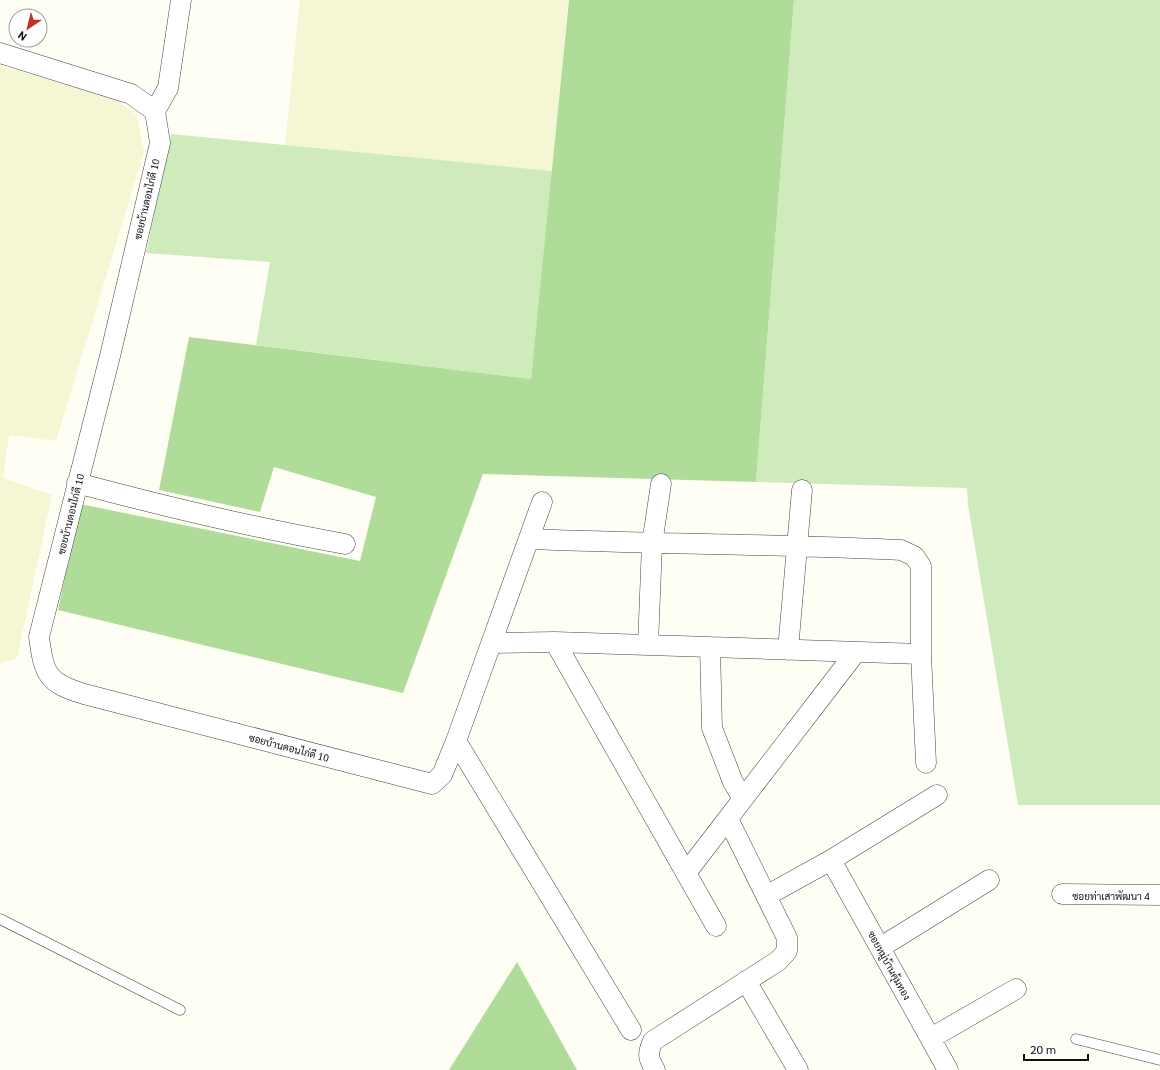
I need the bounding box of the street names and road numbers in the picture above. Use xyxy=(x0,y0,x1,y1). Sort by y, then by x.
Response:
street label: ซอยบ้านดอนไก่ดี 10 xyxy=(130,157,162,241)
street label: ซอยบ้านดอนไก่ดี 10 xyxy=(54,472,86,556)
street label: ซอยบ้านดอนไก่ดี 10 xyxy=(247,730,331,764)
street label: ซอยท่าเสาพัฒนา 4 xyxy=(1072,889,1150,902)
street label: ซอยหมู่บ้านคุ้มทอง xyxy=(864,928,914,1003)

